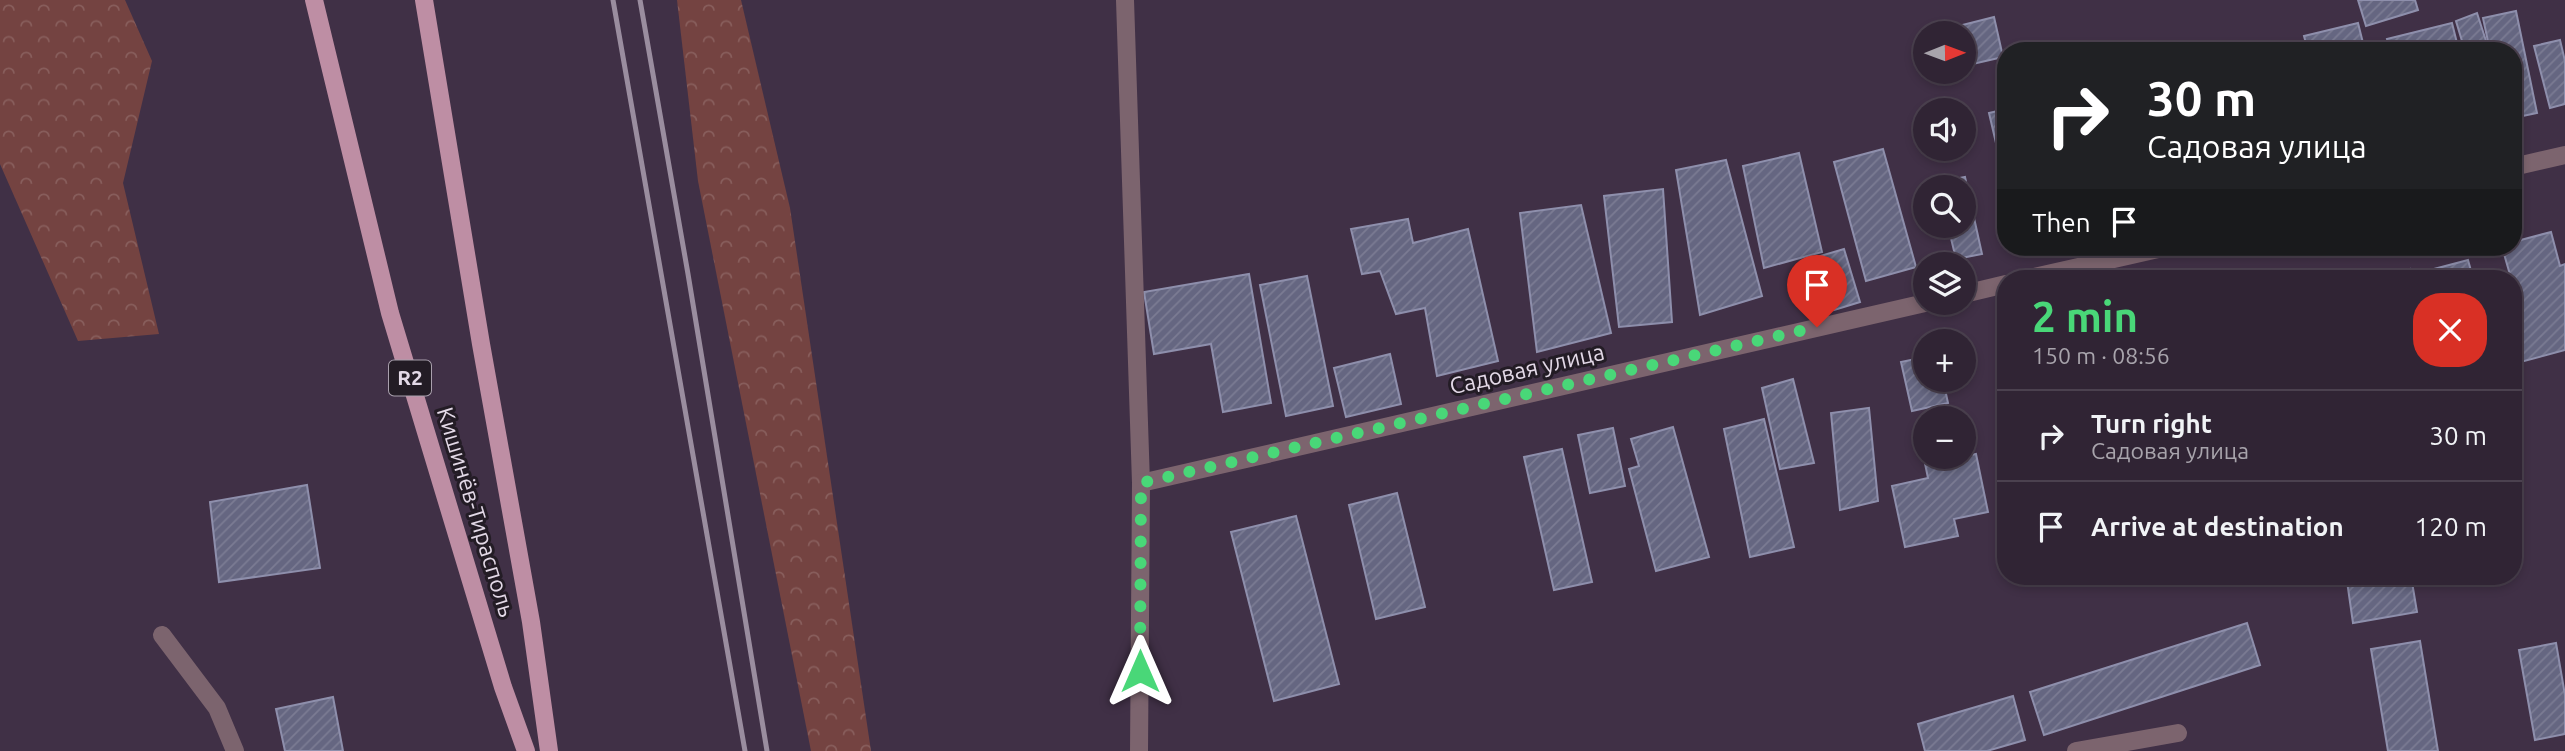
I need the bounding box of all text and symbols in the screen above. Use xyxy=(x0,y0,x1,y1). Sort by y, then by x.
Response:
north arrow xyxy=(1913,21,1976,84)
map controls xyxy=(1913,21,1976,469)
icon: right xyxy=(2032,70,2123,161)
text: 30 m xyxy=(2147,70,2256,125)
button: sound xyxy=(1913,98,1976,161)
text: Садовая улица xyxy=(2147,128,2367,164)
button: search xyxy=(1913,175,1976,238)
icon: arrive xyxy=(2105,203,2143,241)
text: Then xyxy=(2032,208,2091,237)
button: layers xyxy=(1913,252,1976,315)
pin xyxy=(1787,255,1847,327)
icon: arrive xyxy=(1798,266,1836,304)
text: 2 min xyxy=(2032,293,2138,340)
button: close xyxy=(2413,293,2487,367)
button: + xyxy=(1913,329,1976,392)
street label: Садовая улица xyxy=(1447,339,1607,398)
text: 150 m · 08:56 xyxy=(2032,343,2170,368)
road number: R2 xyxy=(389,360,431,396)
street label: Кишинёв-Тирасполь xyxy=(433,404,520,620)
button: − xyxy=(1913,406,1976,469)
text: Turn right xyxy=(2091,409,2212,438)
icon: right xyxy=(2032,417,2070,455)
text: 30 m xyxy=(2429,421,2487,450)
text: Садовая улица xyxy=(2091,438,2249,463)
icon: arrive xyxy=(2032,508,2070,546)
text: Arrive at destination xyxy=(2091,512,2344,541)
text: 120 m xyxy=(2415,512,2487,541)
position arrow xyxy=(1103,634,1177,708)

